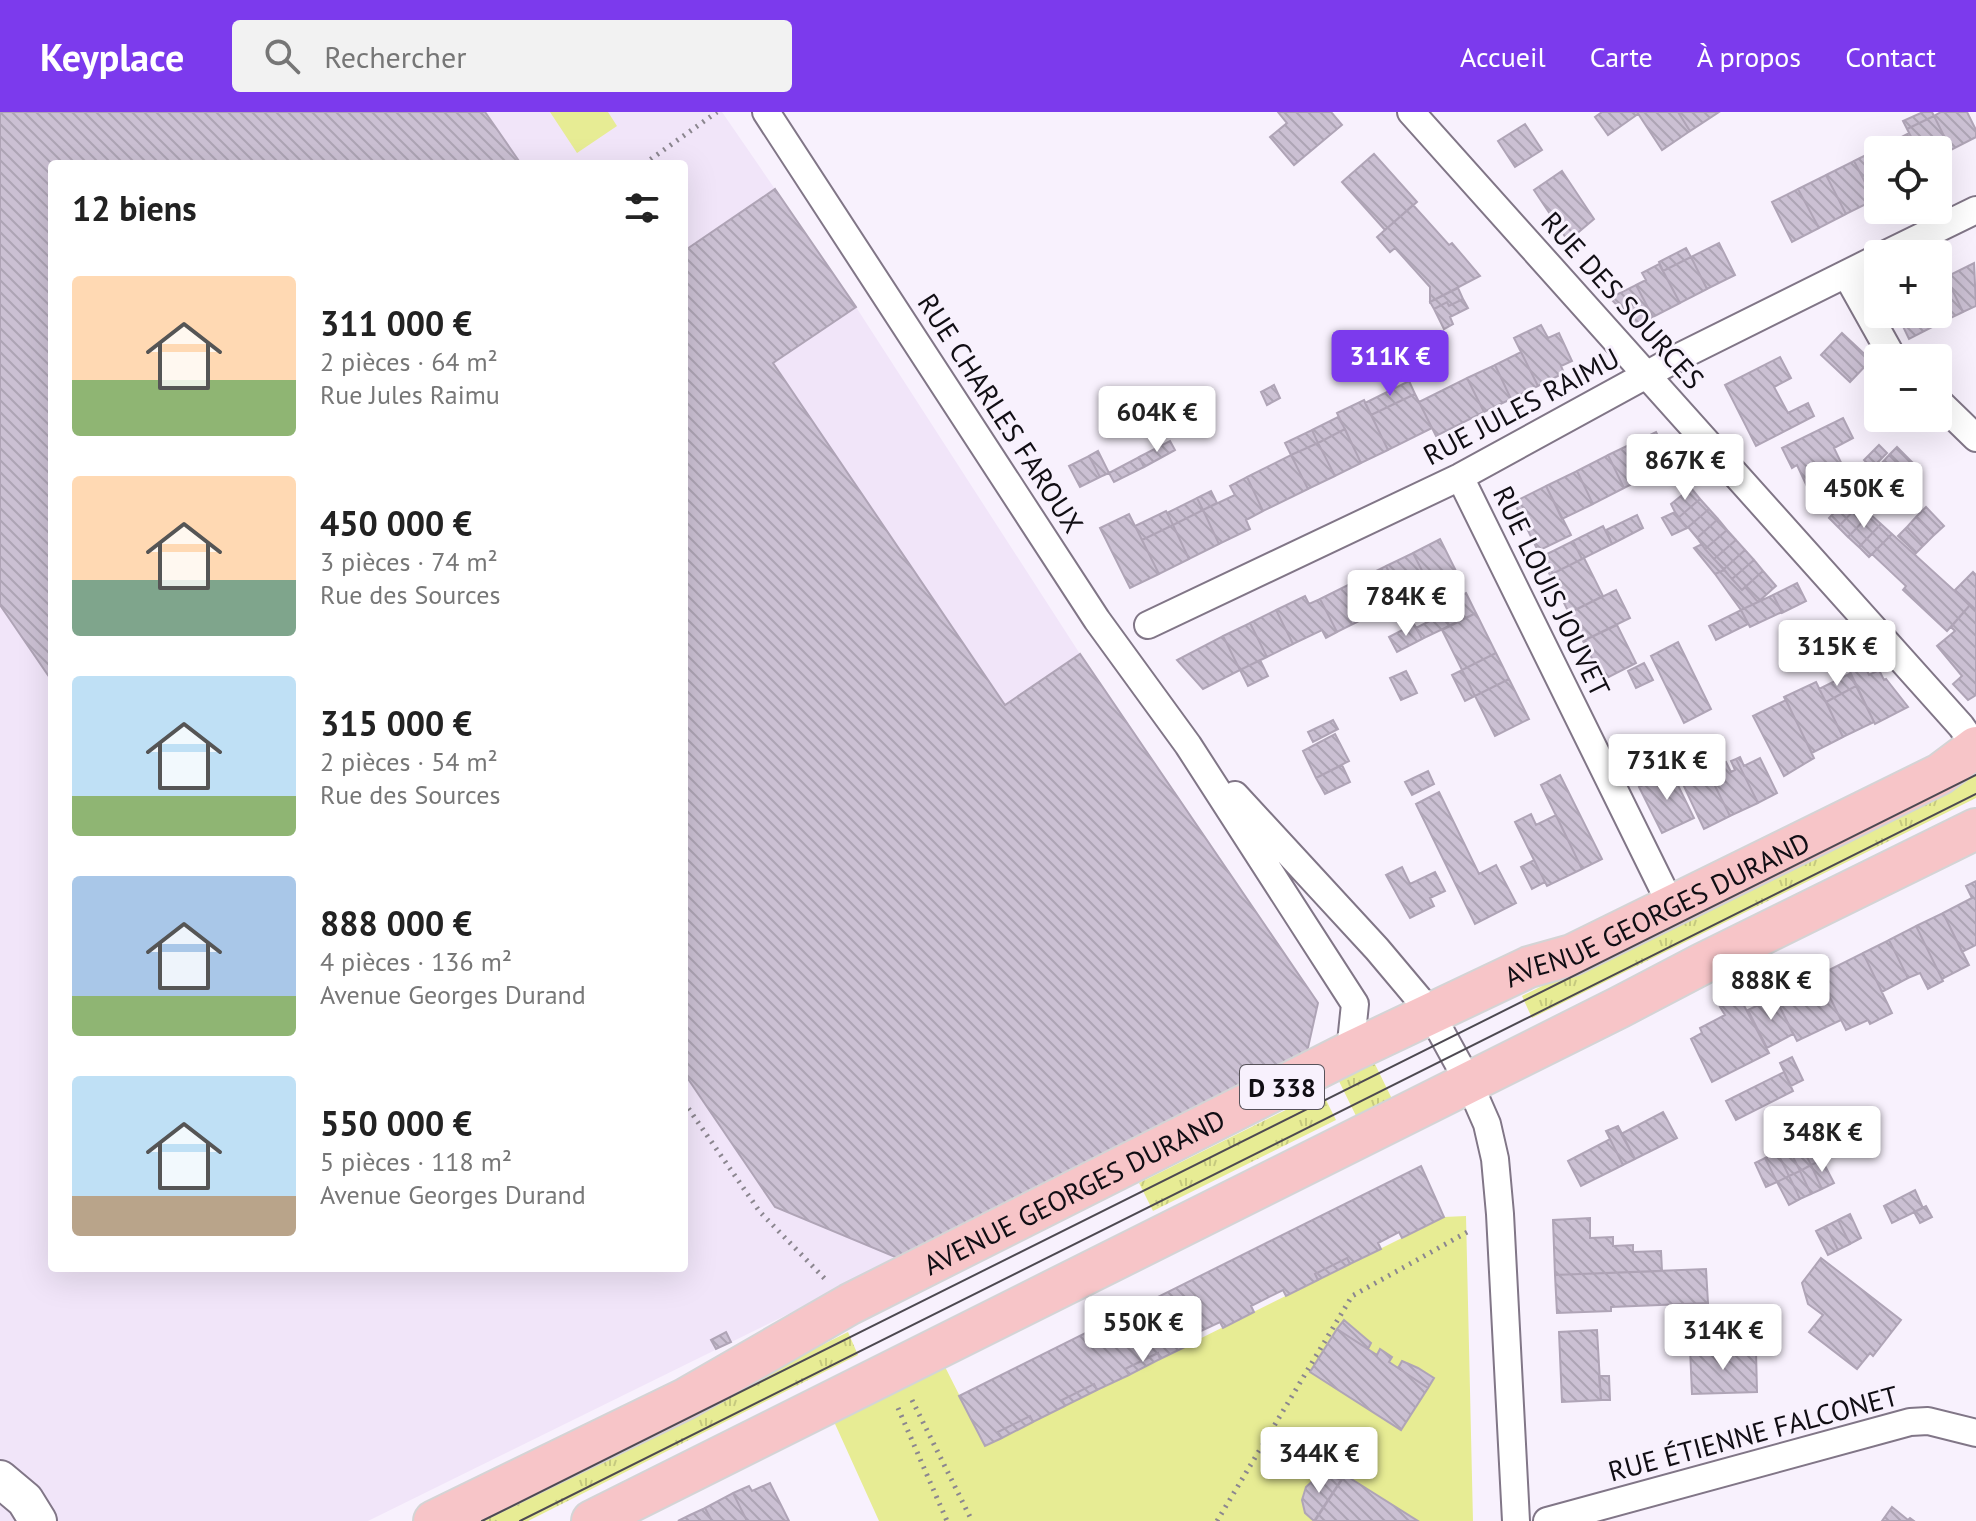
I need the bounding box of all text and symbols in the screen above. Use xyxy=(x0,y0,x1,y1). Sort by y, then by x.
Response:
search box xyxy=(232,20,792,92)
text: Keyplace xyxy=(40,32,184,81)
icon: search xyxy=(260,34,304,78)
text: Rechercher xyxy=(324,37,466,76)
text: Accueil xyxy=(1460,38,1546,75)
text: Carte xyxy=(1590,38,1653,75)
text: À propos xyxy=(1697,38,1801,75)
text: Contact xyxy=(1845,38,1936,75)
map controls xyxy=(1864,136,1952,432)
button: locate xyxy=(1864,136,1952,224)
text: 12 biens xyxy=(72,186,197,230)
icon: filters xyxy=(620,186,664,230)
street label: RUE DES SOURCES xyxy=(1533,203,1713,397)
button: + xyxy=(1864,240,1952,328)
street label: RUE CHARLES FAROUX xyxy=(910,286,1092,540)
text: 311 000 € xyxy=(320,301,472,345)
icon: home xyxy=(136,308,232,404)
pin: 311K € xyxy=(1325,330,1455,398)
text: 311K € xyxy=(1350,339,1430,372)
street label: RUE JULES RAIMU xyxy=(1417,339,1625,473)
button: − xyxy=(1864,344,1952,432)
text: 2 pièces · 64 m² xyxy=(320,345,498,378)
text: Rue Jules Raimu xyxy=(320,378,500,411)
pin: 604K € xyxy=(1092,386,1222,454)
text: 604K € xyxy=(1117,395,1197,428)
pin: 867K € xyxy=(1620,434,1750,502)
text: 867K € xyxy=(1645,443,1725,476)
pin: 450K € xyxy=(1799,462,1929,530)
text: 450K € xyxy=(1824,471,1904,504)
street label: RUE LOUIS JOUVET xyxy=(1485,480,1619,703)
text: 450 000 € xyxy=(320,501,472,545)
icon: home xyxy=(136,508,232,604)
text: 3 pièces · 74 m² xyxy=(320,545,498,578)
pin: 784K € xyxy=(1341,570,1471,638)
text: Rue des Sources xyxy=(320,578,500,611)
text: 784K € xyxy=(1366,579,1446,612)
pin: 315K € xyxy=(1772,620,1902,688)
text: 315K € xyxy=(1797,629,1877,662)
text: 315 000 € xyxy=(320,701,472,745)
icon: home xyxy=(136,708,232,804)
pin: 731K € xyxy=(1602,734,1732,802)
text: 731K € xyxy=(1627,743,1707,776)
text: 2 pièces · 54 m² xyxy=(320,745,498,778)
text: Rue des Sources xyxy=(320,778,500,811)
street label: AVENUE GEORGES DURAND xyxy=(1498,823,1816,995)
text: 888 000 € xyxy=(320,901,472,945)
icon: home xyxy=(136,908,232,1004)
text: 4 pièces · 136 m² xyxy=(320,945,512,978)
pin: 888K € xyxy=(1706,954,1836,1022)
text: 888K € xyxy=(1731,963,1811,996)
text: Avenue Georges Durand xyxy=(320,978,586,1011)
road number: D 338 xyxy=(1240,1065,1324,1109)
street label: AVENUE GEORGES DURAND xyxy=(917,1100,1231,1283)
text: 550 000 € xyxy=(320,1101,472,1145)
pin: 348K € xyxy=(1757,1106,1887,1174)
icon: home xyxy=(136,1108,232,1204)
text: 348K € xyxy=(1782,1115,1862,1148)
text: 5 pièces · 118 m² xyxy=(320,1145,512,1178)
text: Avenue Georges Durand xyxy=(320,1178,586,1211)
pin: 550K € xyxy=(1078,1296,1208,1364)
pin: 314K € xyxy=(1658,1304,1788,1372)
text: 550K € xyxy=(1103,1305,1183,1338)
text: 314K € xyxy=(1683,1313,1763,1346)
street label: RUE ÉTIENNE FALCONET xyxy=(1604,1376,1902,1490)
pin: 344K € xyxy=(1254,1427,1384,1495)
text: 344K € xyxy=(1279,1436,1359,1469)

